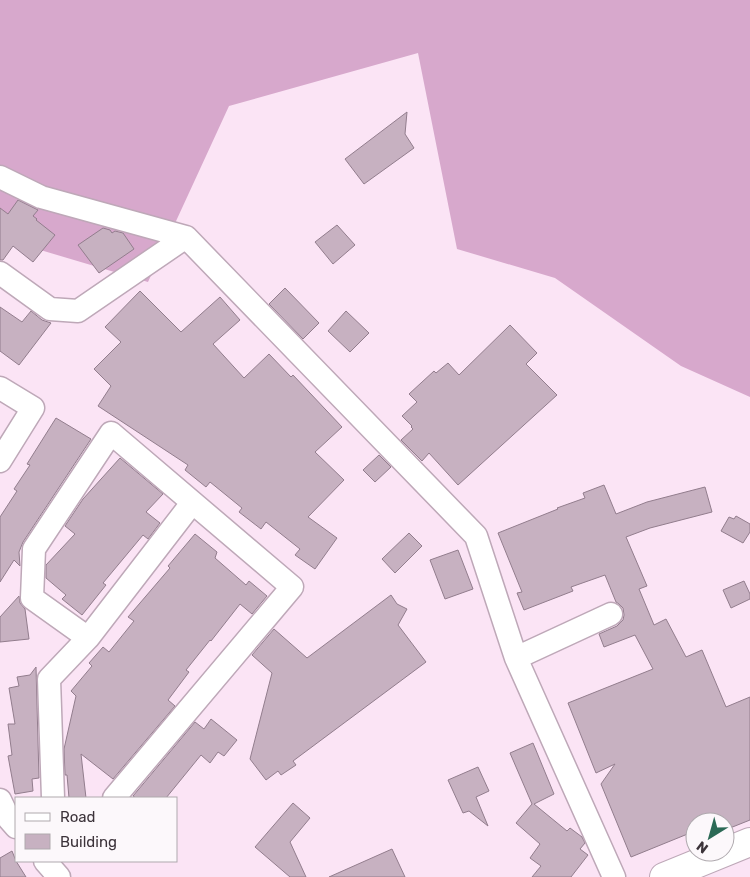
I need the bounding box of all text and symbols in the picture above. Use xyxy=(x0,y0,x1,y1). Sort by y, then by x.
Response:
legend xyxy=(15,797,178,862)
text: Road xyxy=(60,808,96,826)
north arrow xyxy=(685,812,735,862)
text: Building xyxy=(60,833,117,851)
text: N xyxy=(693,837,712,857)

